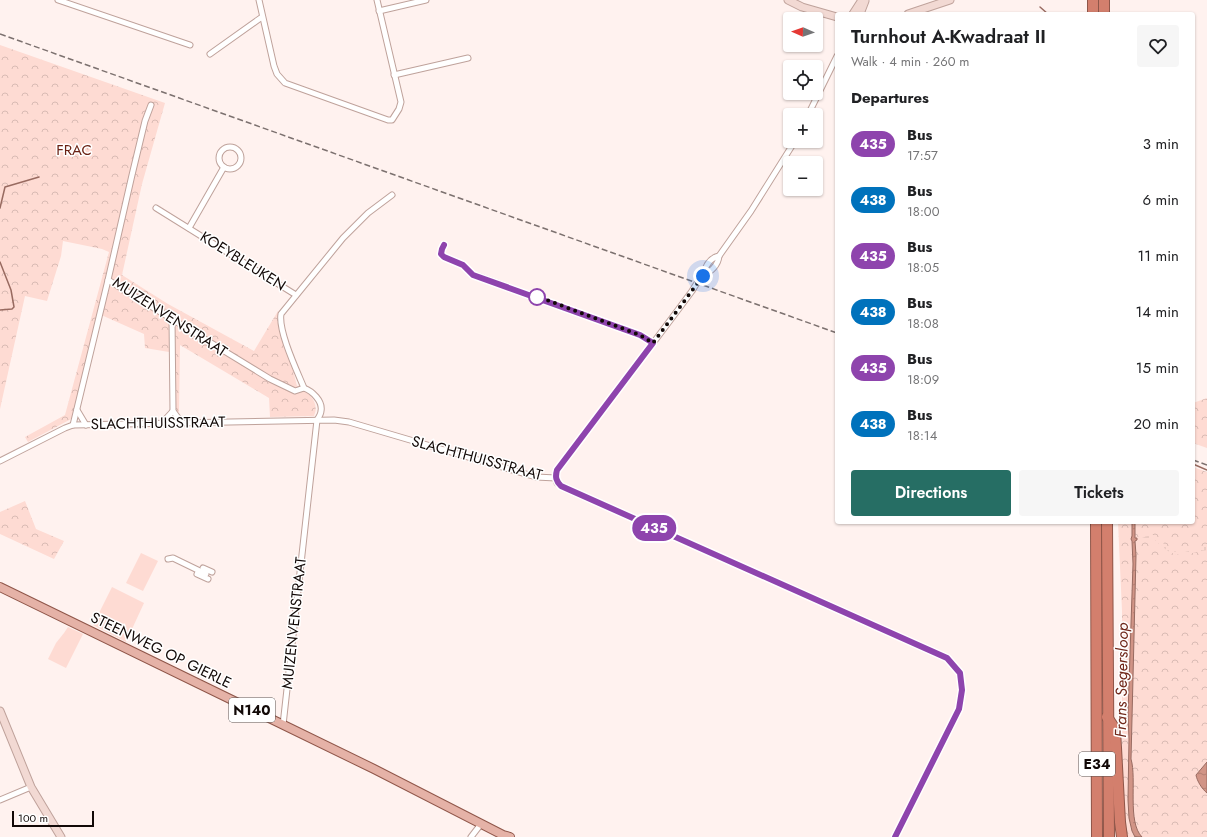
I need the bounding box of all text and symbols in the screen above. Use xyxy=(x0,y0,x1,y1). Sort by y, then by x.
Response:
north arrow xyxy=(783,12,823,52)
map controls xyxy=(783,12,823,196)
text: Turnhout A-Kwadraat II xyxy=(851,23,1046,50)
button: heart xyxy=(1137,25,1179,67)
text: Walk · 4 min · 260 m xyxy=(851,52,969,71)
button: locate xyxy=(783,60,823,100)
text: Departures xyxy=(851,87,929,109)
button: + xyxy=(783,108,823,148)
text: Bus xyxy=(907,124,932,146)
text: 3 min xyxy=(1143,133,1179,155)
text: 435 xyxy=(859,134,887,154)
park label: FRAC xyxy=(56,139,92,161)
text: 17:57 xyxy=(907,146,938,165)
button: − xyxy=(783,156,823,196)
text: Bus xyxy=(907,180,932,202)
text: 6 min xyxy=(1142,189,1179,211)
text: 438 xyxy=(859,190,887,210)
text: 18:00 xyxy=(907,202,939,221)
street label: KOEYBLEUKEN xyxy=(196,226,290,296)
text: Bus xyxy=(907,236,932,258)
text: 11 min xyxy=(1138,245,1179,267)
text: 435 xyxy=(859,246,887,266)
text: 18:05 xyxy=(907,258,939,277)
your location xyxy=(693,266,713,286)
street label: MUIZENVENSTRAAT xyxy=(108,272,232,362)
unlabelled marker xyxy=(528,288,546,306)
text: Bus xyxy=(907,292,932,314)
text: 14 min xyxy=(1136,301,1179,323)
text: 438 xyxy=(859,302,887,322)
text: 18:08 xyxy=(907,314,939,333)
text: Bus xyxy=(907,348,932,370)
text: 15 min xyxy=(1136,357,1179,379)
text: 435 xyxy=(859,358,887,378)
text: 18:09 xyxy=(907,370,939,389)
text: Bus xyxy=(907,404,932,426)
street label: SLACHTHUISSTRAAT xyxy=(90,411,226,435)
text: 20 min xyxy=(1133,413,1179,435)
text: 438 xyxy=(859,414,887,434)
text: 18:14 xyxy=(907,426,937,445)
street label: SLACHTHUISSTRAAT xyxy=(409,430,545,486)
button: Directions xyxy=(851,470,1011,516)
button: Tickets xyxy=(1019,470,1179,516)
line badge: 435 xyxy=(631,515,677,541)
text: 435 xyxy=(640,518,668,538)
street label: MUIZENVENSTRAAT xyxy=(276,556,312,690)
street label: STEENWEG OP GIERLE xyxy=(87,606,235,694)
water label: Frans Segersloop xyxy=(1109,622,1134,738)
road number: N140 xyxy=(229,698,275,722)
road number: E34 xyxy=(1079,752,1115,776)
scale bar xyxy=(12,809,94,828)
text: 100 m xyxy=(18,810,48,826)

